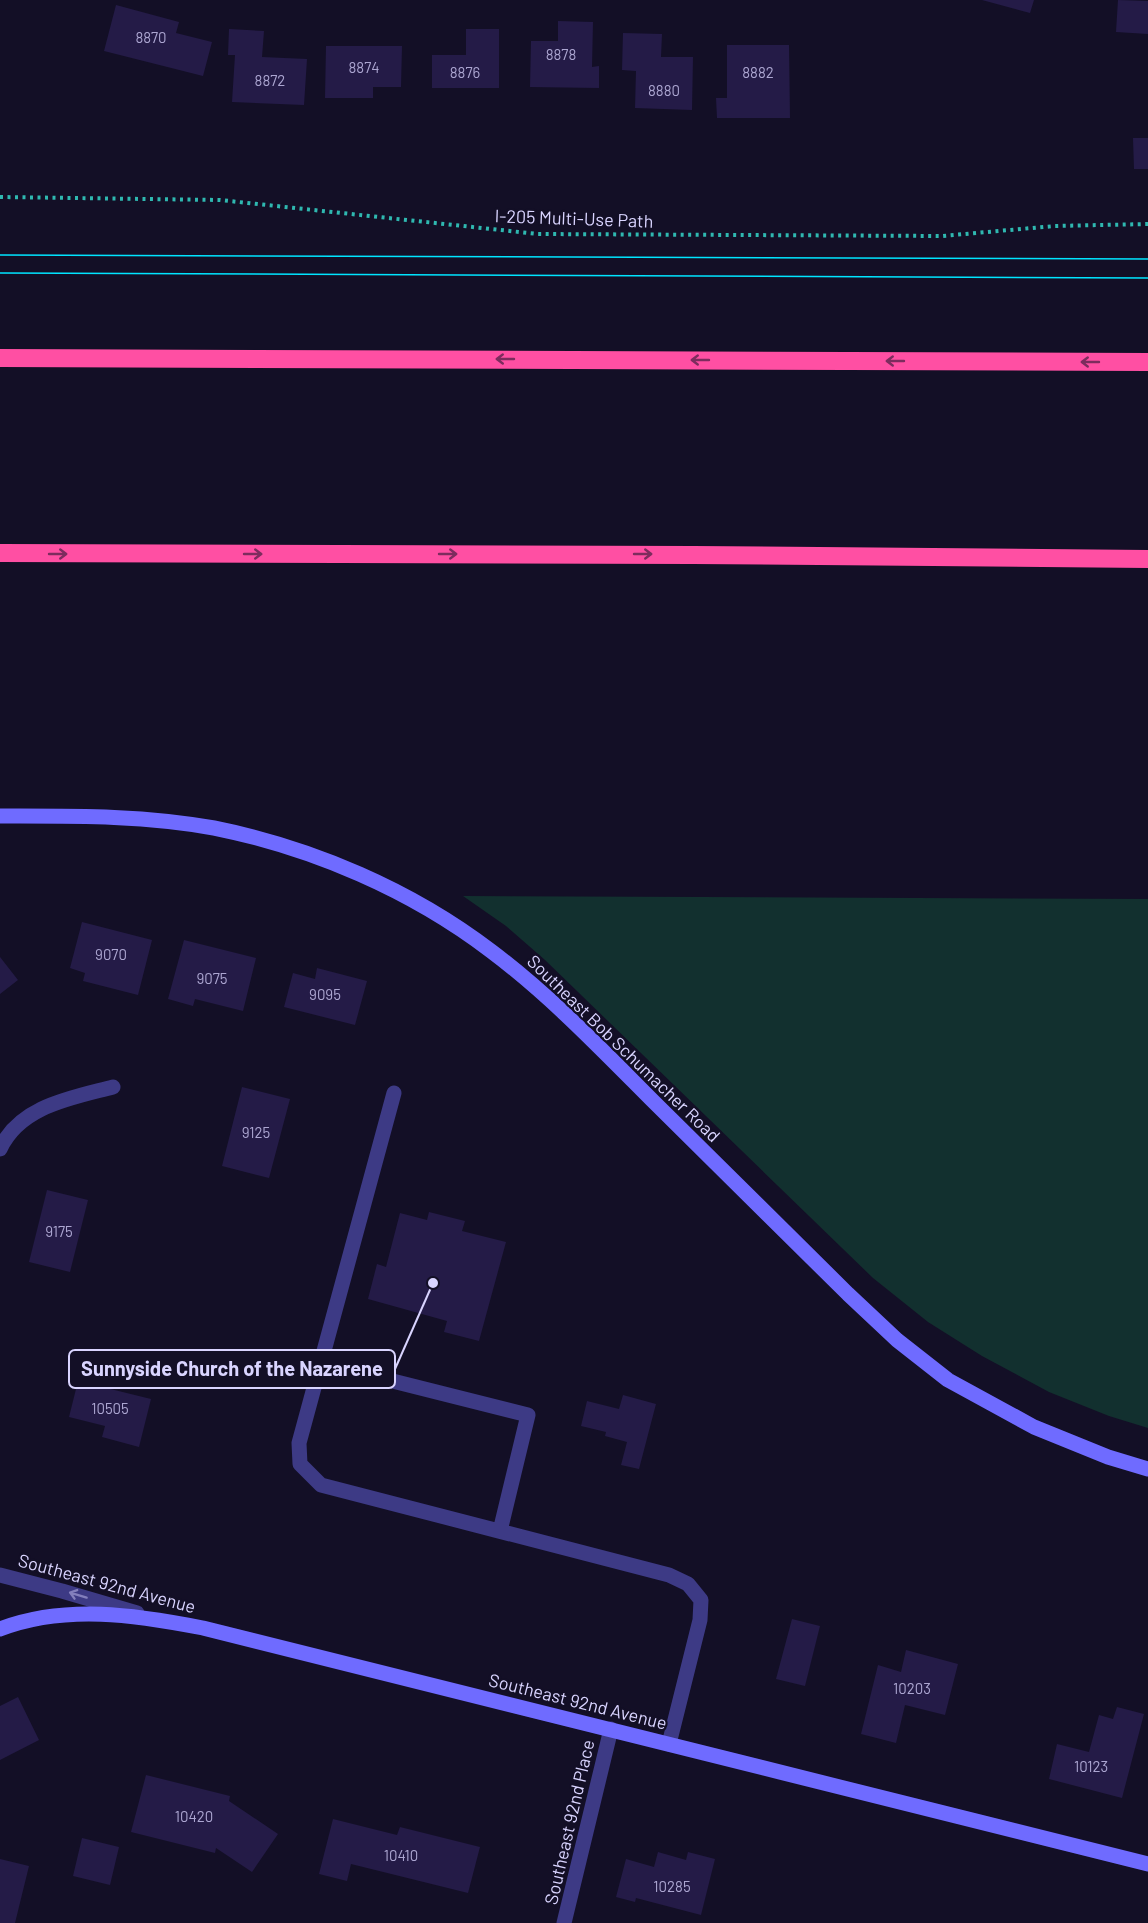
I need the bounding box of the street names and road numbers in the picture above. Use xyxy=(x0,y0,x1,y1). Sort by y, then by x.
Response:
street label: I-205 Multi-Use Path xyxy=(494,204,654,232)
street label: Southeast Bob Schumacher Road xyxy=(523,950,725,1146)
street label: Southeast 92nd Avenue xyxy=(16,1549,198,1617)
street label: Southeast 92nd Avenue xyxy=(487,1668,669,1734)
street label: Southeast 92nd Place xyxy=(539,1737,599,1907)

